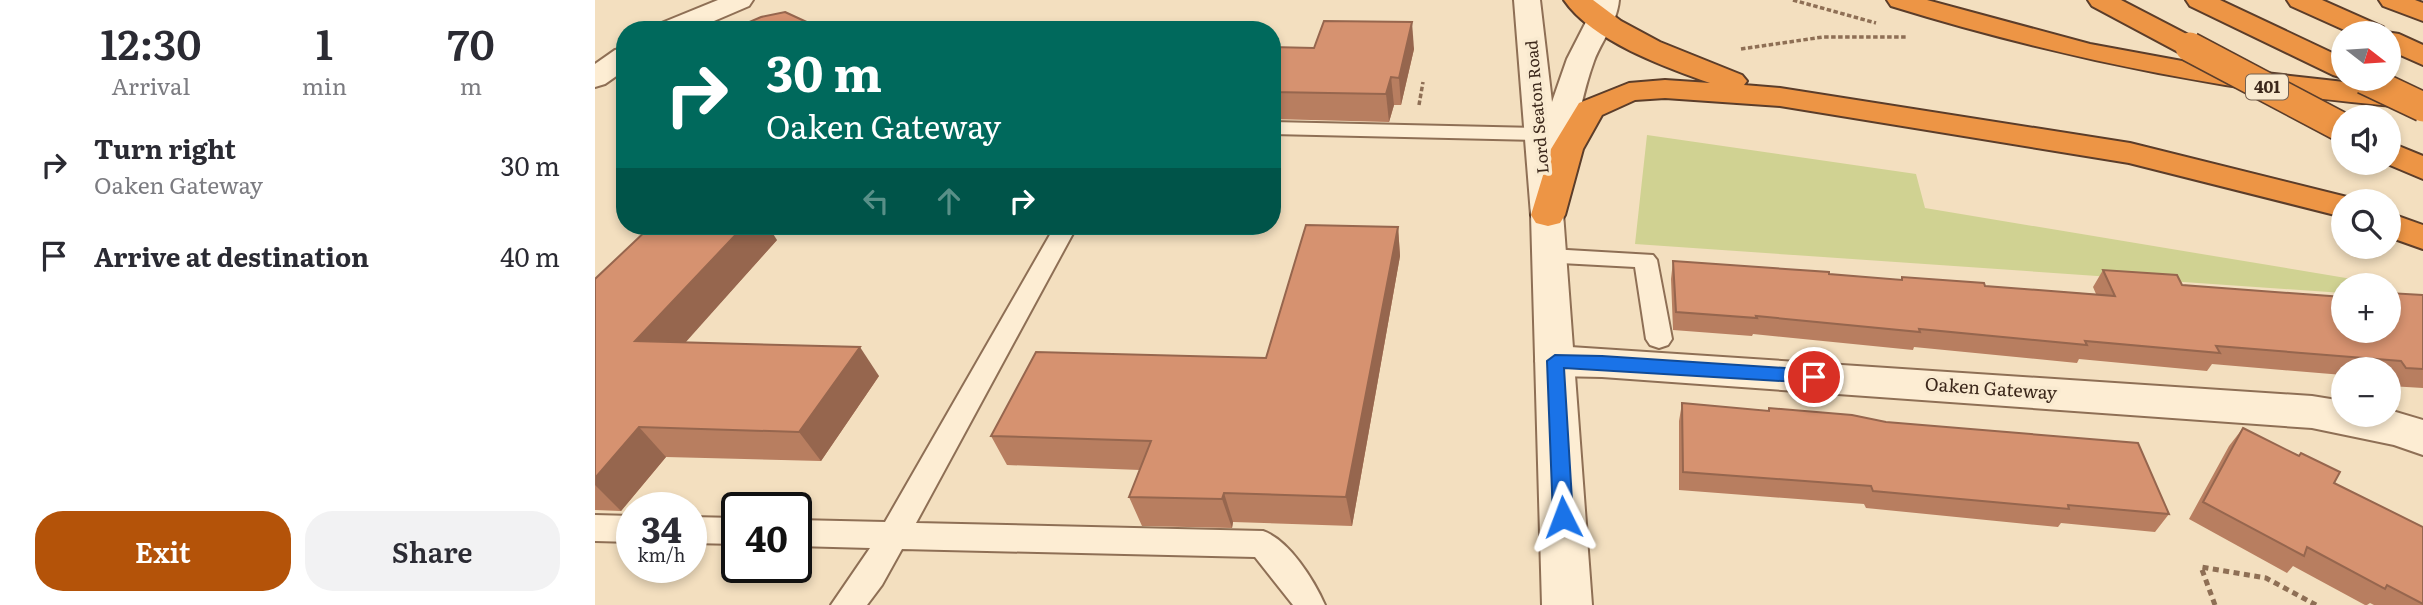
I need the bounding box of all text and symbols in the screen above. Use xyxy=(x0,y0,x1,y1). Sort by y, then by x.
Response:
text: 12:30 xyxy=(100,11,201,73)
text: 1 xyxy=(316,11,333,73)
text: 70 xyxy=(447,11,495,73)
north arrow xyxy=(2331,21,2401,91)
map controls xyxy=(2331,21,2401,427)
text: 30 m xyxy=(766,34,882,107)
street label: Lord Seaton Road xyxy=(1518,39,1554,175)
icon: right xyxy=(651,49,742,140)
text: Arrival xyxy=(112,68,190,102)
text: min xyxy=(302,68,347,102)
text: m xyxy=(460,68,482,102)
road number: 401 xyxy=(2246,74,2288,100)
text: Oaken Gateway xyxy=(766,101,1001,149)
button: sound xyxy=(2331,105,2401,175)
text: Turn right xyxy=(94,128,236,167)
text: 30 m xyxy=(500,145,560,184)
icon: right xyxy=(35,146,73,184)
text: Oaken Gateway xyxy=(94,167,263,201)
icon: left xyxy=(857,182,895,220)
icon: ahead xyxy=(930,182,968,220)
icon: right xyxy=(1003,182,1041,220)
button: search xyxy=(2331,189,2401,259)
text: Arrive at destination xyxy=(94,236,369,275)
text: 40 m xyxy=(500,236,560,275)
icon: arrive xyxy=(35,237,73,275)
button: + xyxy=(2331,273,2401,343)
pin xyxy=(1784,347,1844,407)
button: − xyxy=(2331,357,2401,427)
icon: arrive xyxy=(1795,358,1833,396)
street label: Oaken Gateway xyxy=(1924,369,2059,406)
position arrow xyxy=(1526,480,1600,554)
speed limit sign: 40 xyxy=(721,492,812,583)
text: 34 xyxy=(641,502,682,554)
button: Exit xyxy=(35,511,291,591)
button: Share xyxy=(305,511,560,591)
text: km/h xyxy=(638,541,685,568)

